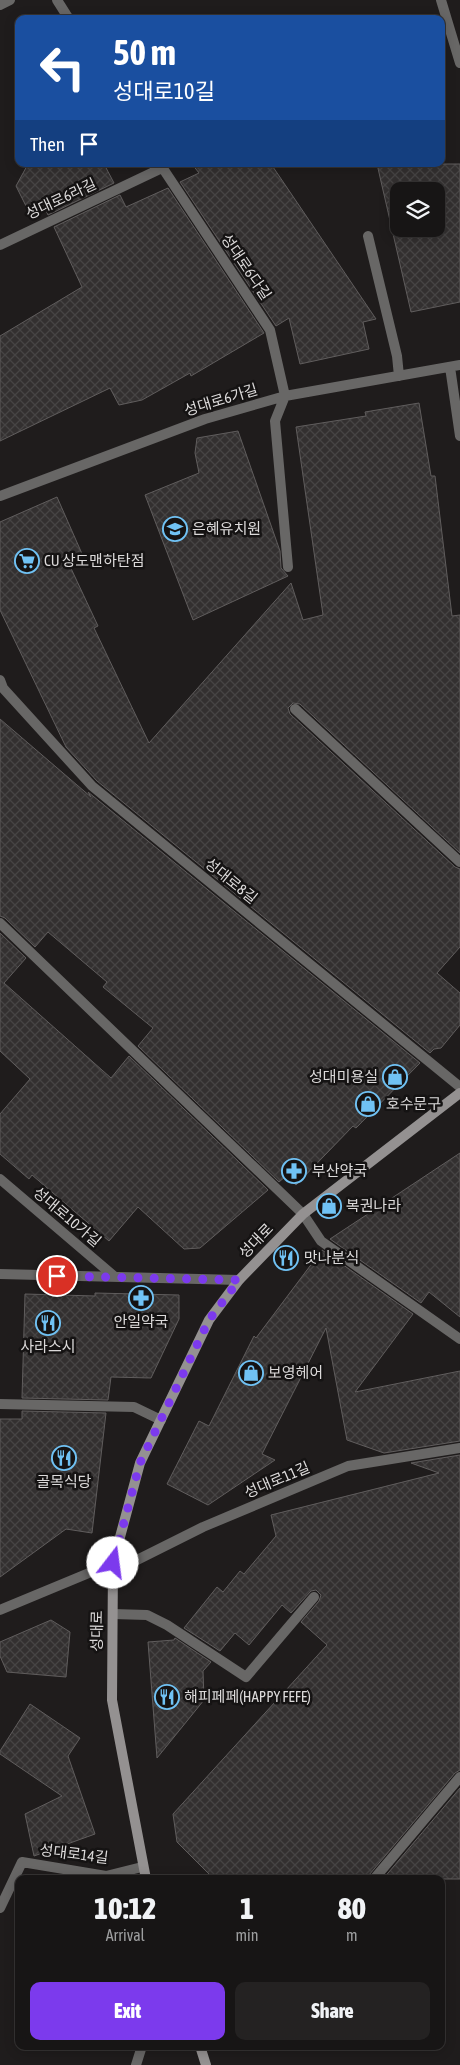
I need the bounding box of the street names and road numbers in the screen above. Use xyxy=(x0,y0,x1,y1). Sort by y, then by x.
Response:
street label: 성대로6라길 xyxy=(23,175,99,222)
street label: 성대로6다길 xyxy=(218,230,275,303)
street label: 성대로6가길 xyxy=(182,380,260,419)
street label: 성대로8길 xyxy=(202,854,261,907)
street label: 성대로10가길 xyxy=(30,1183,105,1250)
street label: 성대로 xyxy=(235,1220,276,1261)
street label: 성대로11길 xyxy=(242,1458,312,1501)
street label: 성대로 xyxy=(88,1610,105,1652)
street label: 성대로14길 xyxy=(39,1841,109,1866)

